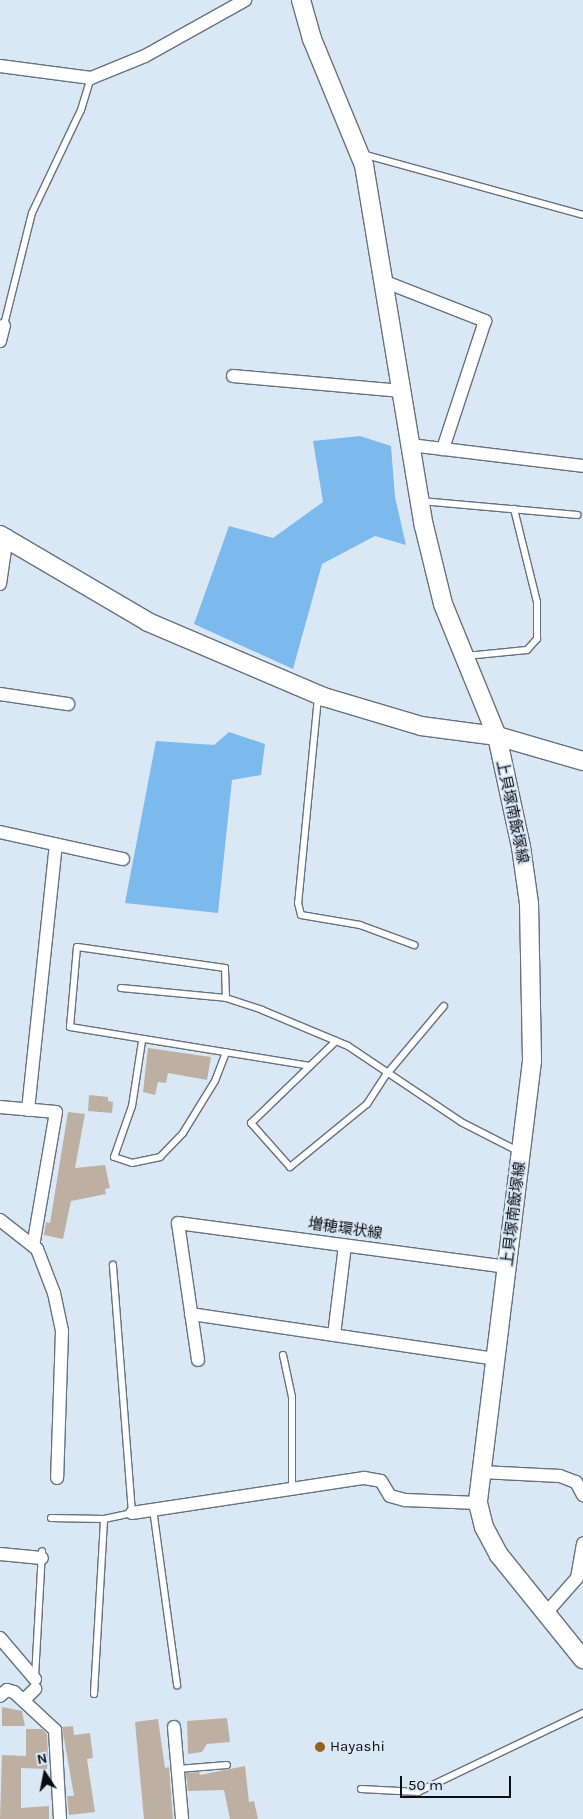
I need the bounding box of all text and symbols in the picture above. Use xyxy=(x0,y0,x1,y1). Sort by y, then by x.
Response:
street label: 上貝塚南飯塚線 xyxy=(492,759,532,865)
street label: 上貝塚南飯塚線 xyxy=(499,1161,529,1267)
street label: 増穂環状線 xyxy=(307,1215,383,1243)
place label: Hayashi xyxy=(330,1738,385,1756)
marker: Hayashi xyxy=(314,1741,326,1753)
north arrow xyxy=(20,1749,70,1799)
text: N xyxy=(35,1749,49,1768)
scale bar xyxy=(403,1766,514,1798)
text: 50 m xyxy=(408,1776,443,1794)

